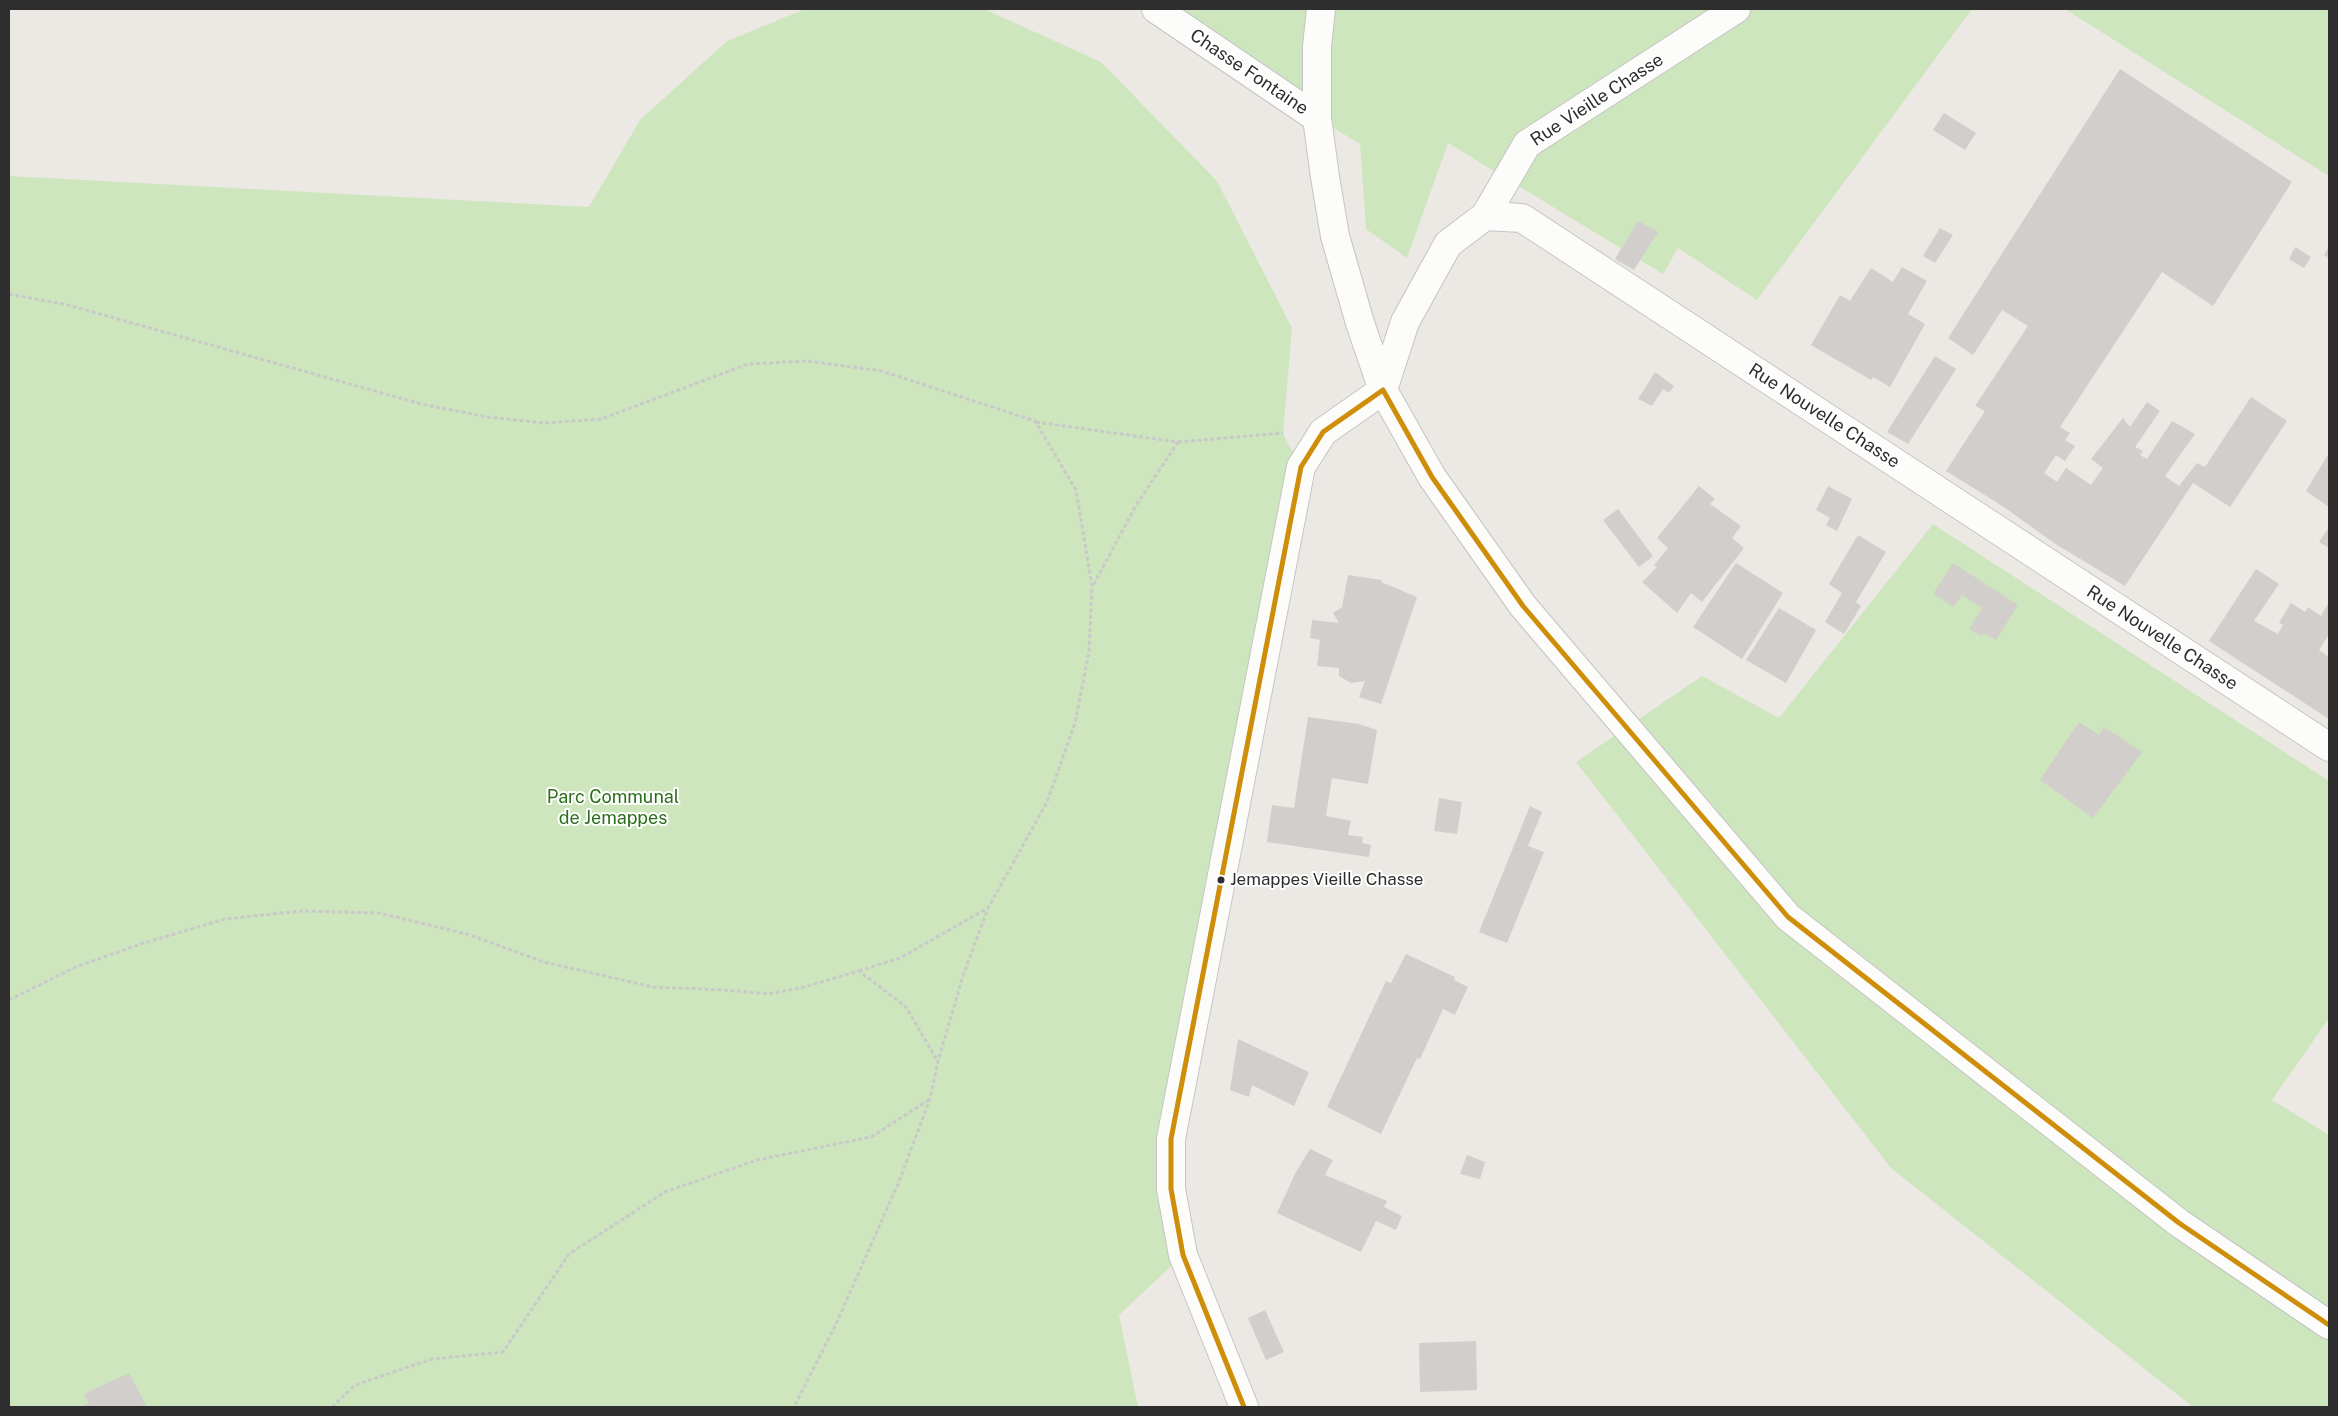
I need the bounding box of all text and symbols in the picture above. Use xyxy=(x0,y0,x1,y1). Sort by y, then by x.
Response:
street label: Chasse Fontaine xyxy=(1186,24,1312,120)
street label: Rue Vieille Chasse xyxy=(1526,49,1668,151)
street label: Rue Nouvelle Chasse xyxy=(1744,359,1904,473)
street label: Rue Nouvelle Chasse xyxy=(2082,581,2242,695)
park label: Parc Communal de Jemappes xyxy=(547,786,679,829)
place label: Jemappes Vieille Chasse xyxy=(1230,870,1423,890)
marker: Jemappes Vieille Chasse xyxy=(1216,875,1226,885)

